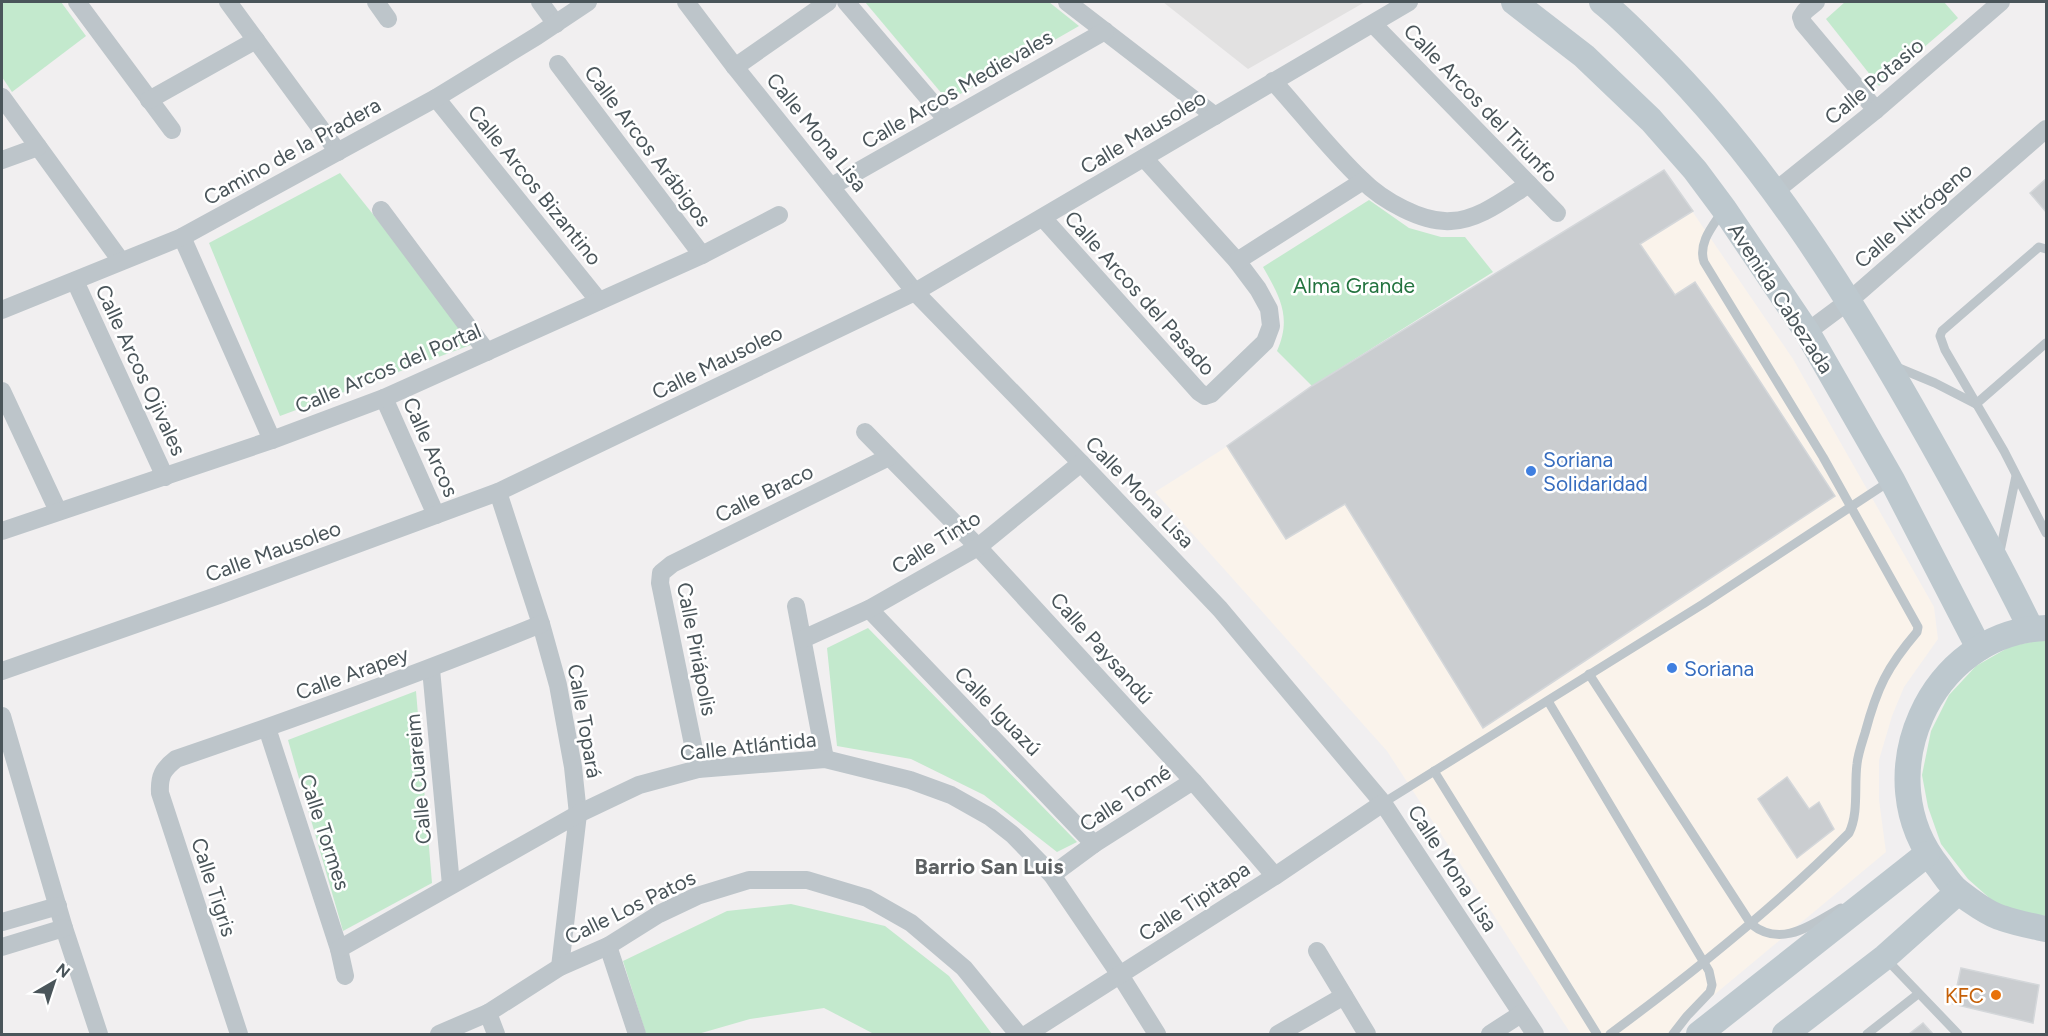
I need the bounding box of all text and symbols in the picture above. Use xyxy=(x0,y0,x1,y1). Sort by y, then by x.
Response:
street label: Calle Arcos del Triunfo xyxy=(1399,18,1563,188)
street label: Calle Arcos Medievales xyxy=(857,24,1057,154)
street label: Calle Potasio xyxy=(1819,32,1929,130)
street label: Calle Arcos Arábigos xyxy=(579,61,717,231)
street label: Calle Mona Lisa xyxy=(761,68,873,196)
street label: Calle Mausoleo xyxy=(1076,85,1210,179)
street label: Camino de la Pradera xyxy=(199,92,385,210)
street label: Calle Arcos Bizantino xyxy=(463,100,607,270)
street label: Calle Nitrógeno xyxy=(1849,157,1977,273)
street label: Calle Arcos del Pasado xyxy=(1060,206,1220,380)
street label: Avenida Cabezada xyxy=(1723,218,1839,378)
park label: Alma Grande xyxy=(1293,273,1415,298)
street label: Calle Arcos Ojivales xyxy=(90,281,192,459)
street label: Calle Arcos del Portal xyxy=(291,317,485,419)
street label: Calle Mausoleo xyxy=(648,320,786,404)
street label: Calle Arcos xyxy=(398,393,464,501)
street label: Calle Mona Lisa xyxy=(1080,431,1200,553)
place label: Soriana Solidaridad xyxy=(1543,447,1648,496)
street label: Calle Braco xyxy=(711,459,817,527)
marker: Soriana Solidaridad xyxy=(1524,464,1538,478)
street label: Calle Tinto xyxy=(887,505,985,579)
street label: Calle Mausoleo xyxy=(202,515,344,587)
street label: Calle Piriápolis xyxy=(672,580,722,718)
street label: Calle Paysandú xyxy=(1045,587,1159,709)
street label: Calle Arapey xyxy=(292,641,412,705)
place label: Soriana xyxy=(1684,656,1754,681)
street label: Calle Iguazú xyxy=(949,661,1047,761)
marker: Soriana xyxy=(1665,661,1679,675)
street label: Calle Topará xyxy=(563,662,607,780)
street label: Calle Cuareim xyxy=(400,713,436,845)
street label: Calle Atlántida xyxy=(679,726,817,766)
street label: Calle Tomé xyxy=(1075,759,1175,837)
street label: Calle Tormes xyxy=(295,771,355,893)
street label: Calle Mona Lisa xyxy=(1403,800,1503,936)
street label: Calle Tigris xyxy=(186,834,242,940)
district label: Barrio San Luis xyxy=(915,853,1063,880)
street label: Calle Tipitapa xyxy=(1134,856,1254,946)
street label: Calle Los Patos xyxy=(561,865,699,949)
north arrow xyxy=(24,952,84,1012)
text: N xyxy=(52,959,74,982)
place label: KFC xyxy=(1945,983,1984,1008)
marker: KFC xyxy=(1989,988,2003,1002)

